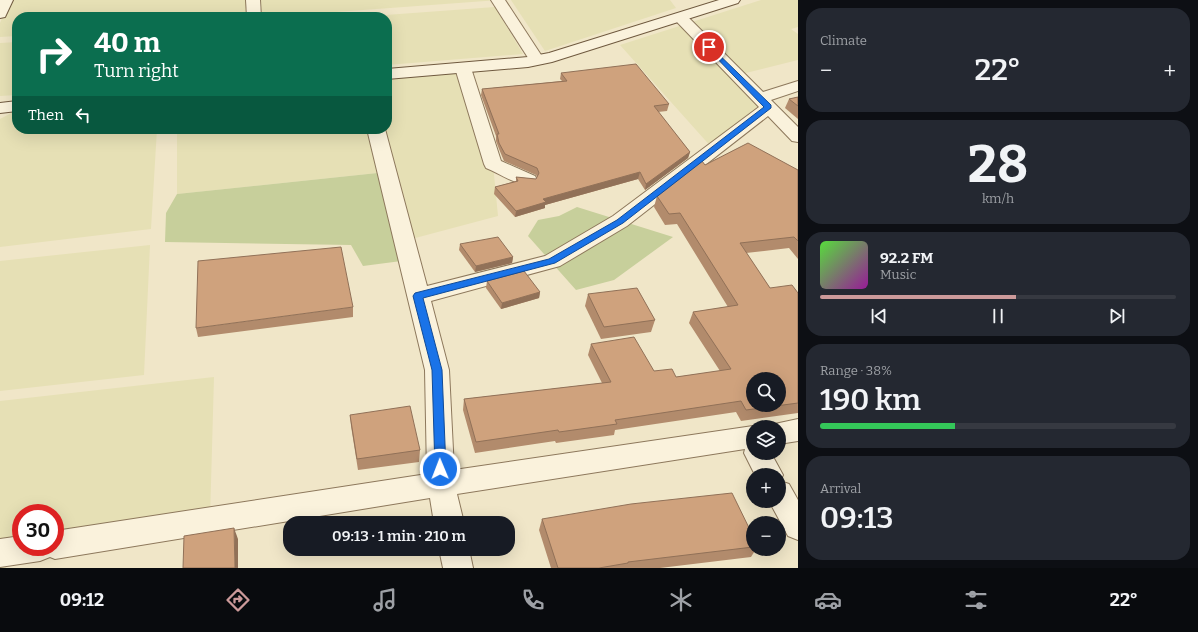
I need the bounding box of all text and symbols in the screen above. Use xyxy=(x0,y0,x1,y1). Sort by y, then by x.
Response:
text: 40 m xyxy=(94,26,161,59)
icon: right xyxy=(28,28,80,80)
pin xyxy=(692,30,726,64)
text: Climate xyxy=(820,33,867,48)
icon: arrive xyxy=(698,36,720,58)
text: 22° xyxy=(974,52,1021,88)
text: − xyxy=(820,57,832,84)
text: + xyxy=(1163,57,1176,84)
text: Turn right xyxy=(94,60,179,82)
icon: left xyxy=(72,104,94,126)
text: Then xyxy=(28,106,64,124)
text: 28 xyxy=(968,133,1028,196)
text: km/h xyxy=(982,191,1014,206)
text: 92.2 FM xyxy=(880,249,933,267)
text: Music xyxy=(880,267,916,282)
icon: previous xyxy=(868,305,890,327)
icon: pause xyxy=(987,305,1009,327)
icon: next xyxy=(1106,305,1128,327)
text: Range · 38% xyxy=(820,363,892,378)
map controls xyxy=(746,372,786,556)
button: search xyxy=(746,372,786,412)
text: 190 km xyxy=(820,382,921,418)
button: layers xyxy=(746,420,786,460)
position arrow xyxy=(419,448,461,490)
button: + xyxy=(746,468,786,508)
text: Arrival xyxy=(820,481,861,496)
text: 09:13 xyxy=(820,500,893,536)
speed limit sign: 30 xyxy=(12,504,64,556)
button: − xyxy=(746,516,786,556)
text: 09:13 · 1 min · 210 m xyxy=(332,527,466,545)
icon: directions xyxy=(224,586,252,614)
icon: music xyxy=(371,586,399,614)
icon: phone xyxy=(519,586,547,614)
icon: climate xyxy=(667,586,695,614)
icon: car xyxy=(814,586,842,614)
icon: filters xyxy=(962,586,990,614)
text: 09:12 xyxy=(60,589,104,611)
text: 22° xyxy=(1110,589,1138,611)

